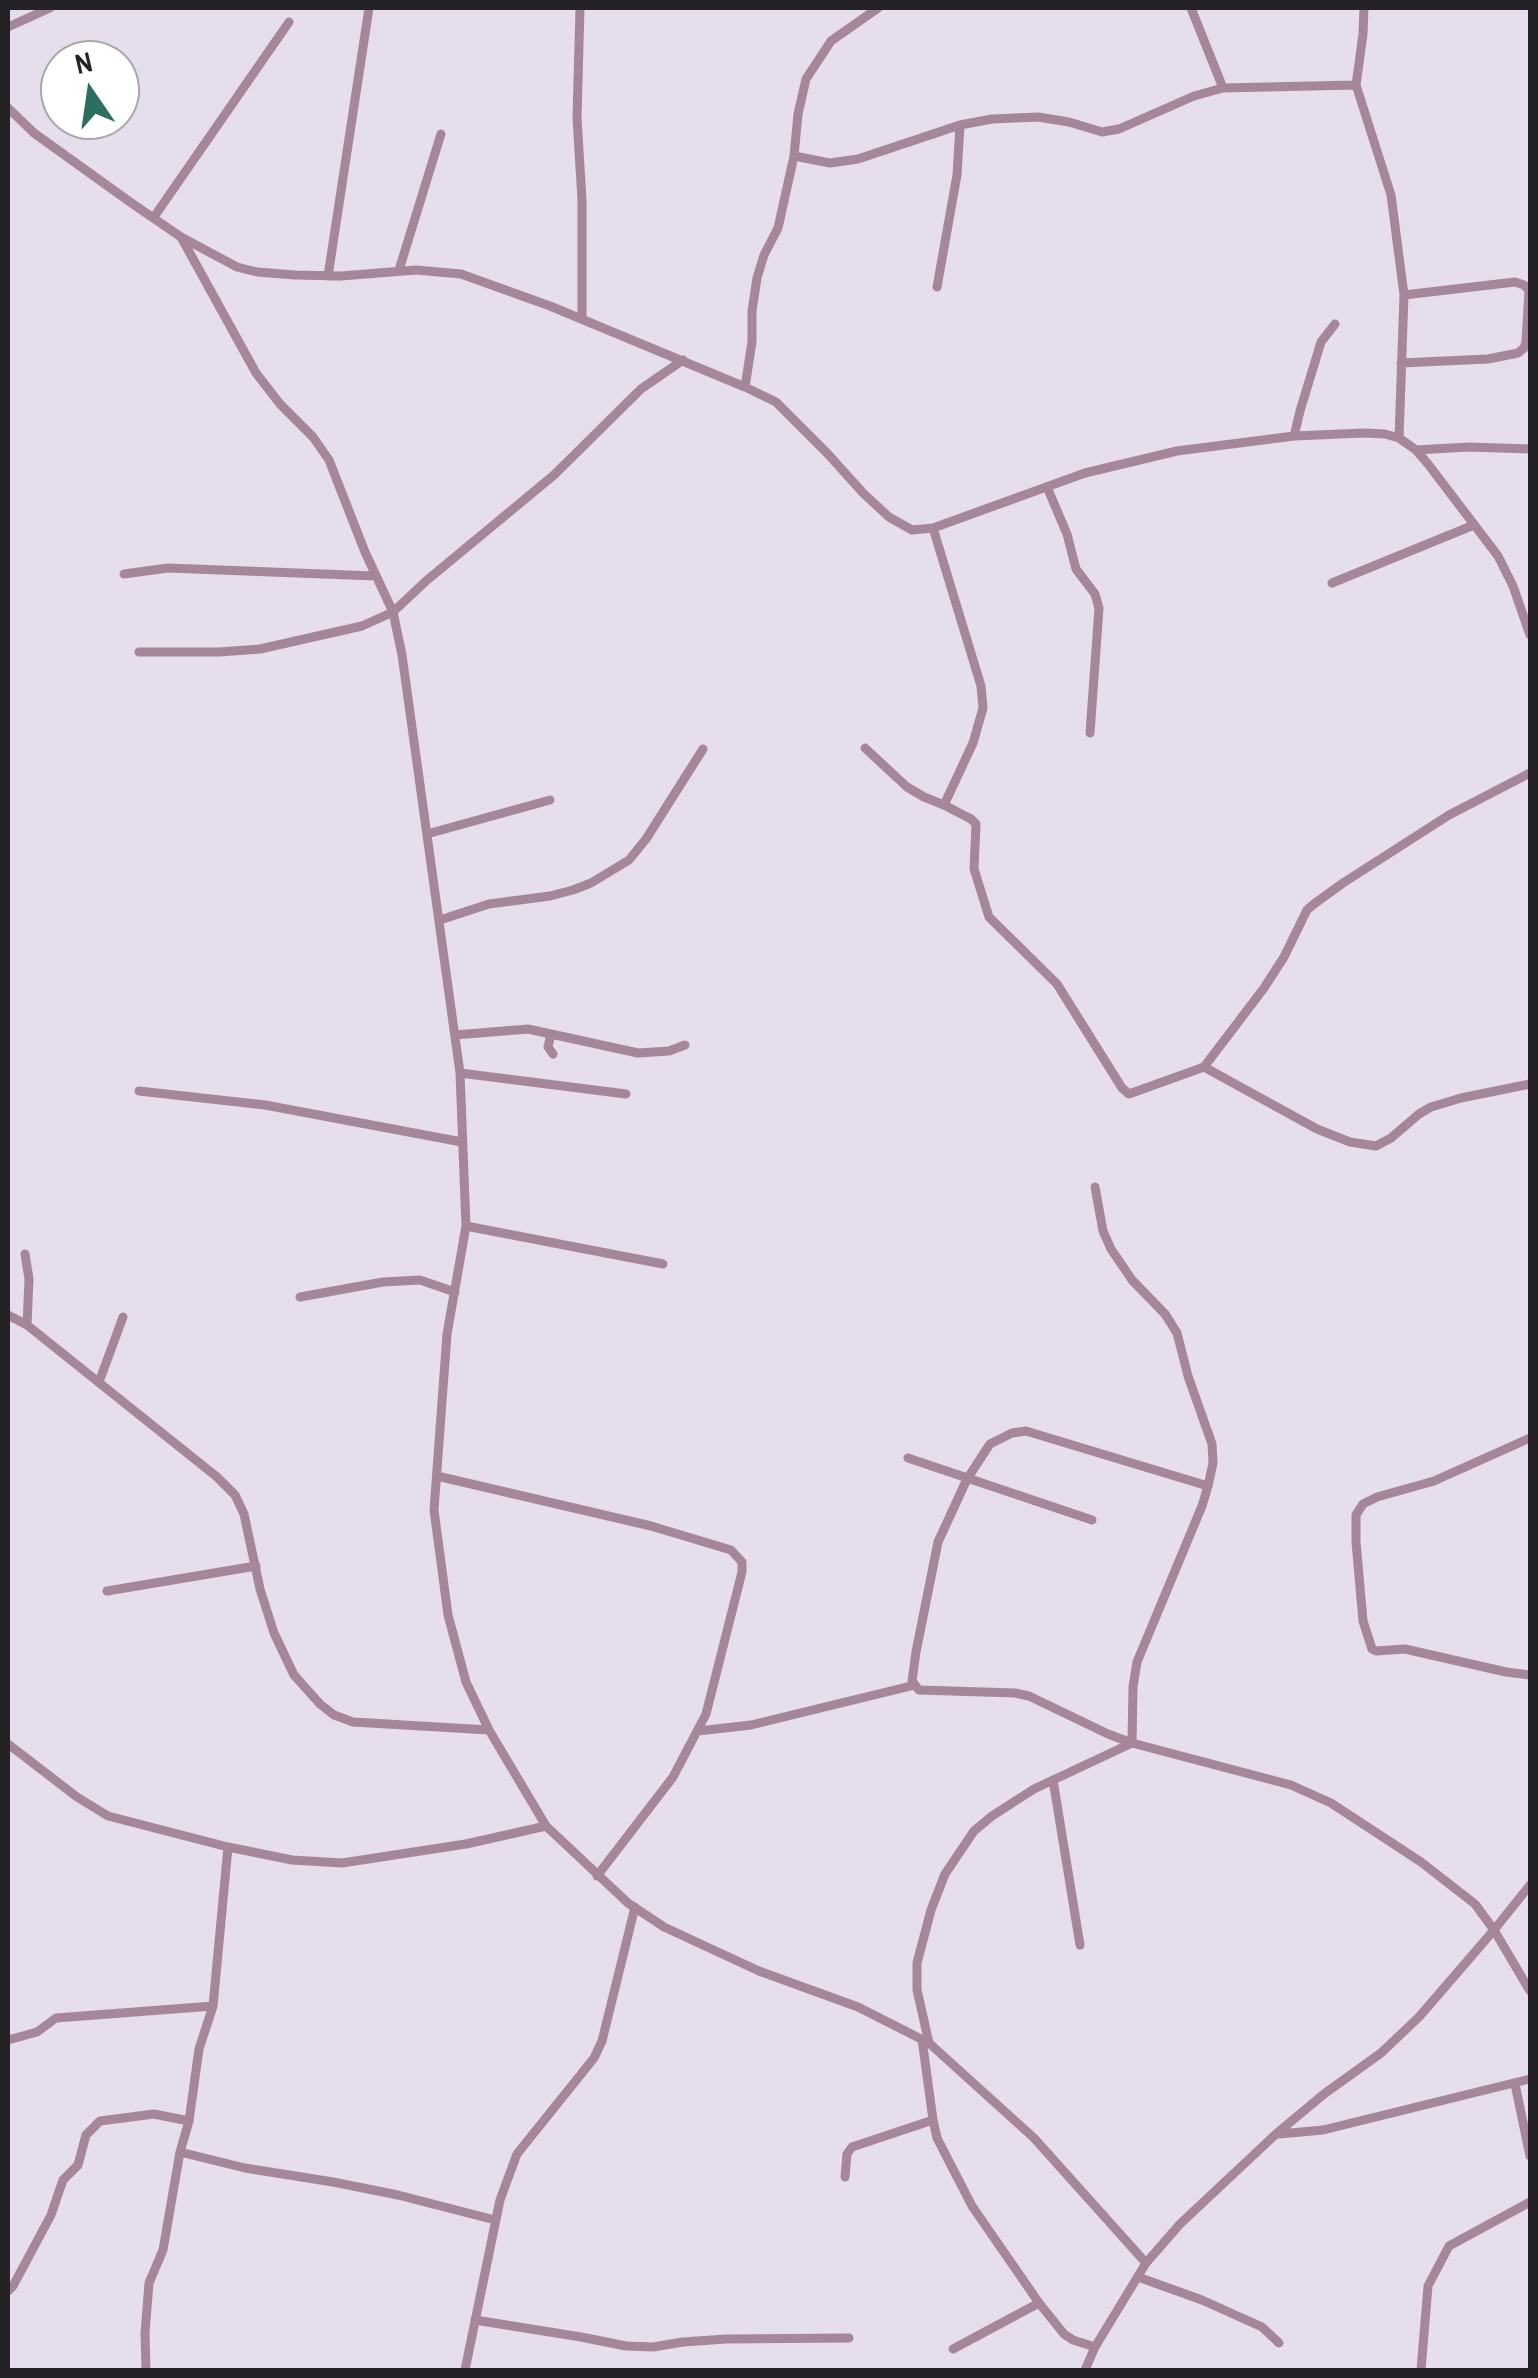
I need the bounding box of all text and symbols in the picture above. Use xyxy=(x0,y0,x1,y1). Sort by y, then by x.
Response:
north arrow xyxy=(40,40,140,140)
text: N xyxy=(71,42,96,83)

